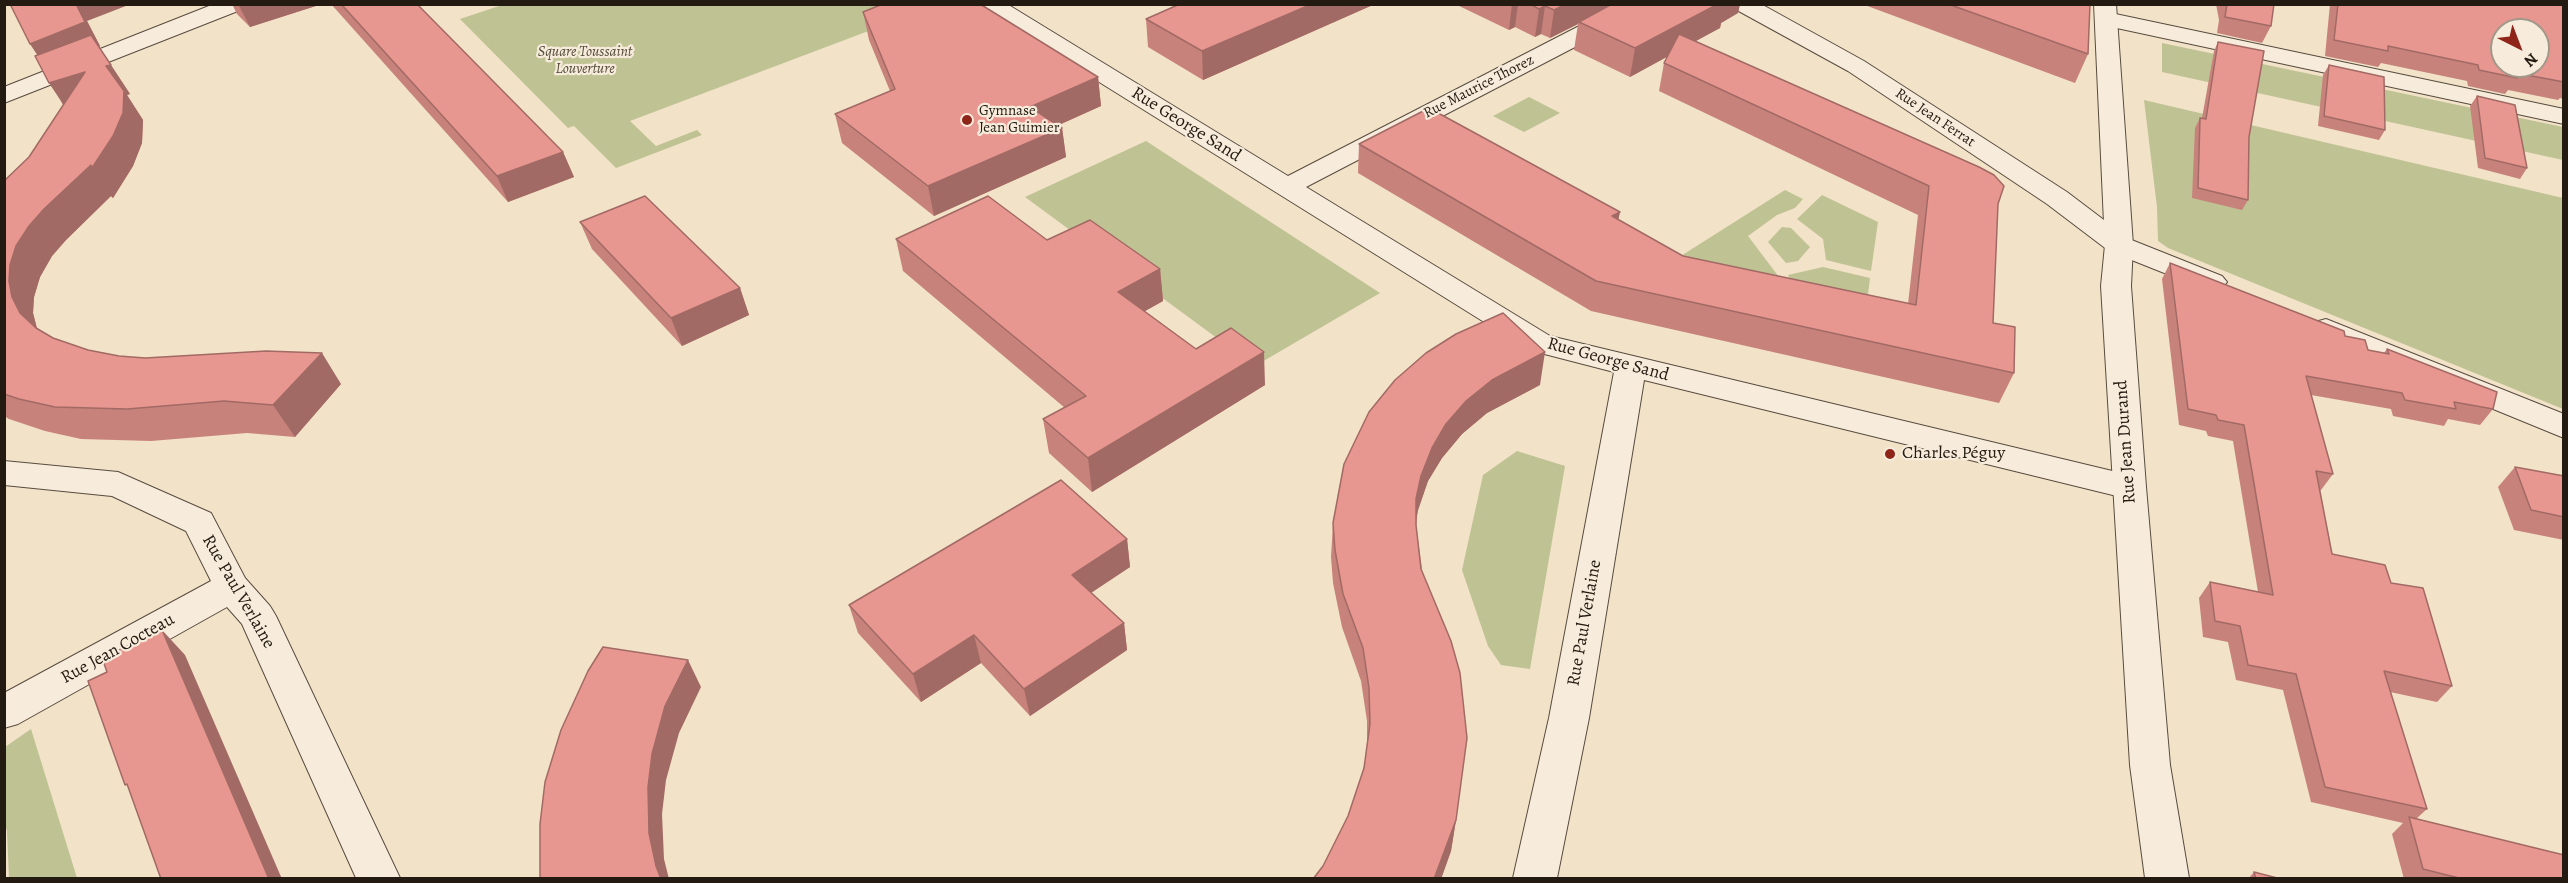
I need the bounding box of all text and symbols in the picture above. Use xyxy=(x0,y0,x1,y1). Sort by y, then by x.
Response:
north arrow xyxy=(2490,18,2550,78)
park label: Square Toussaint Louverture xyxy=(538,43,632,78)
text: N xyxy=(2519,48,2542,72)
street label: Rue Maurice Thorez xyxy=(1421,51,1537,123)
street label: Rue George Sand xyxy=(1127,83,1245,167)
street label: Rue Jean Ferrat xyxy=(1892,85,1978,151)
place label: Gymnase Jean Guimier xyxy=(979,102,1059,137)
marker: Gymnase Jean Guimier xyxy=(960,113,974,127)
street label: Rue George Sand xyxy=(1545,333,1671,387)
street label: Rue Jean Durand xyxy=(2111,379,2141,505)
place label: Charles Péguy xyxy=(1902,443,2005,465)
marker: Charles Péguy xyxy=(1883,447,1897,461)
street label: Rue Paul Verlaine xyxy=(197,531,279,653)
street label: Rue Paul Verlaine xyxy=(1563,558,1607,688)
street label: Rue Jean Cocteau xyxy=(57,609,179,689)

